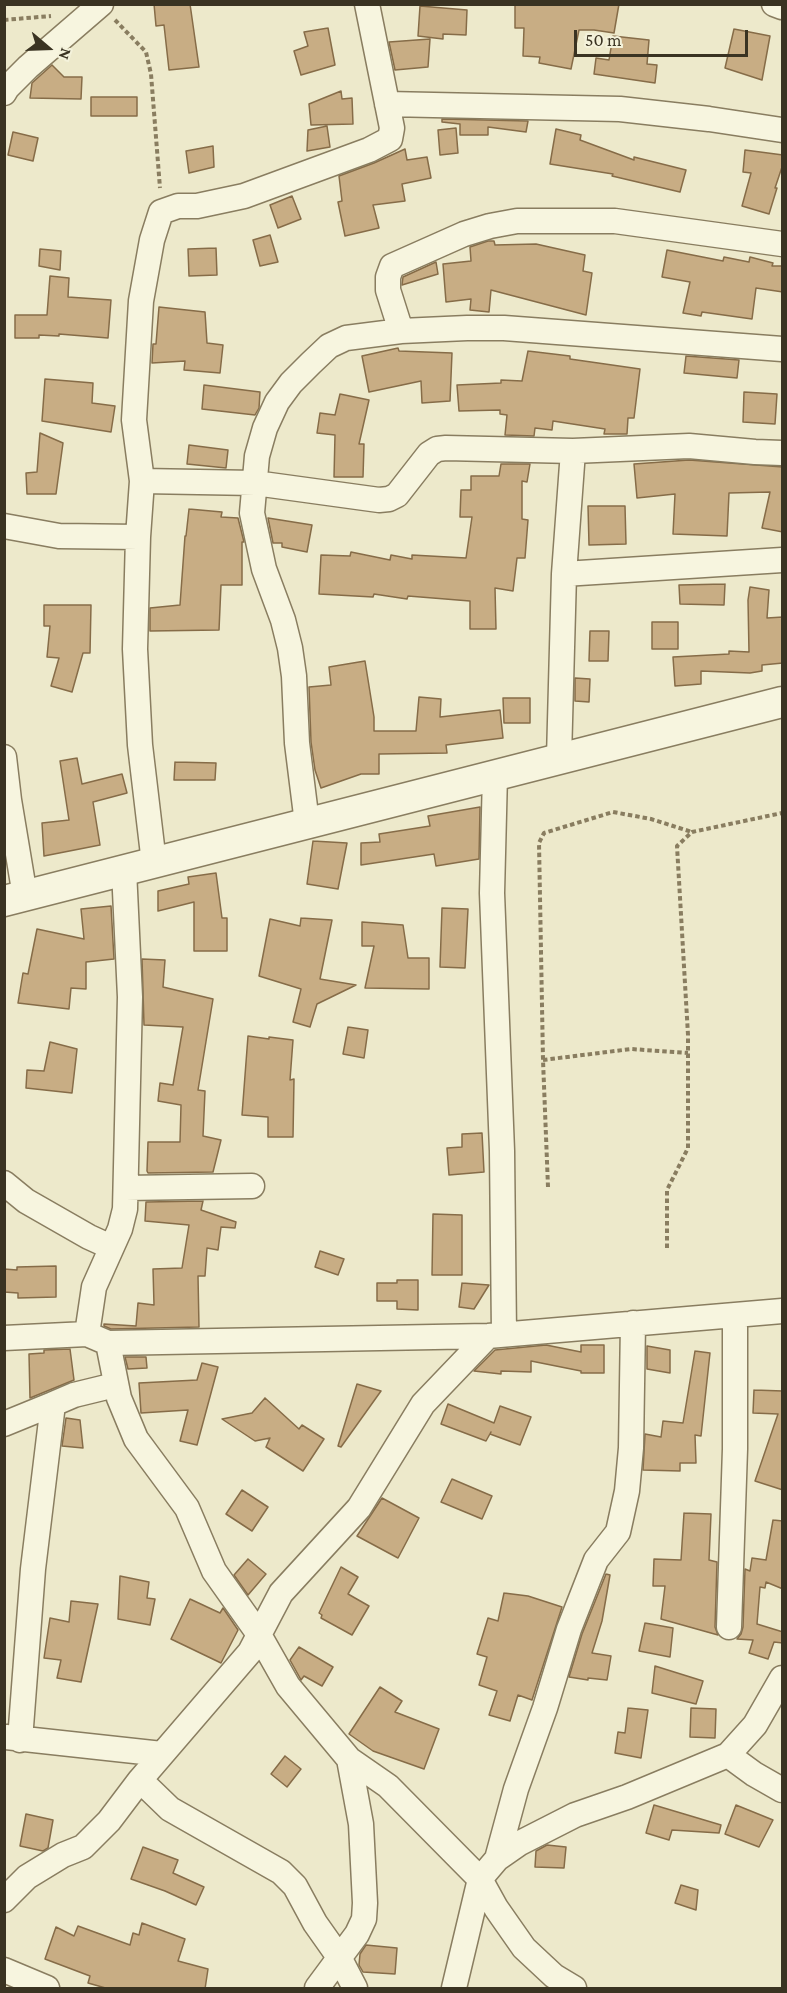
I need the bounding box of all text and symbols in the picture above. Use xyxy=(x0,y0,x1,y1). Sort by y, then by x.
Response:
north arrow xyxy=(18,18,78,78)
scale bar xyxy=(577,18,751,56)
text: 50 m xyxy=(585,30,622,50)
text: N xyxy=(56,46,75,62)

